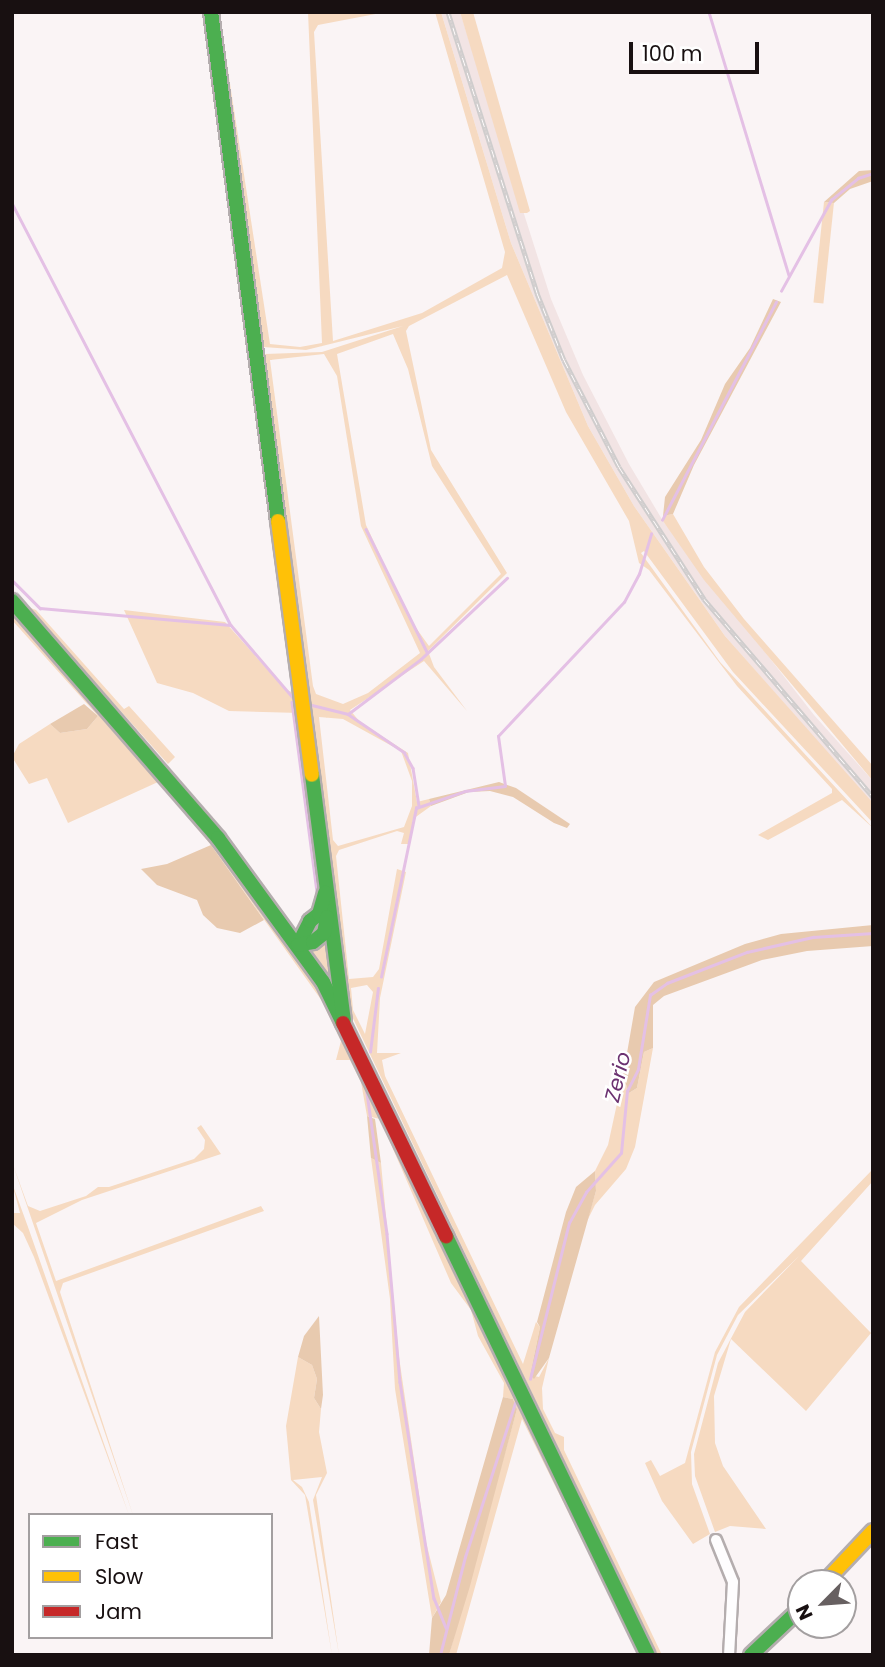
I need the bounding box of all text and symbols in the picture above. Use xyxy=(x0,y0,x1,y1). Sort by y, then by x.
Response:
scale bar xyxy=(633,28,762,72)
text: 100 m xyxy=(642,39,702,68)
water label: Zerio xyxy=(600,1049,636,1105)
legend xyxy=(28,1513,273,1639)
text: Fast xyxy=(95,1527,138,1556)
text: Slow xyxy=(95,1562,143,1591)
north arrow xyxy=(787,1569,857,1639)
text: Jam xyxy=(95,1597,142,1626)
text: N xyxy=(789,1600,820,1624)

